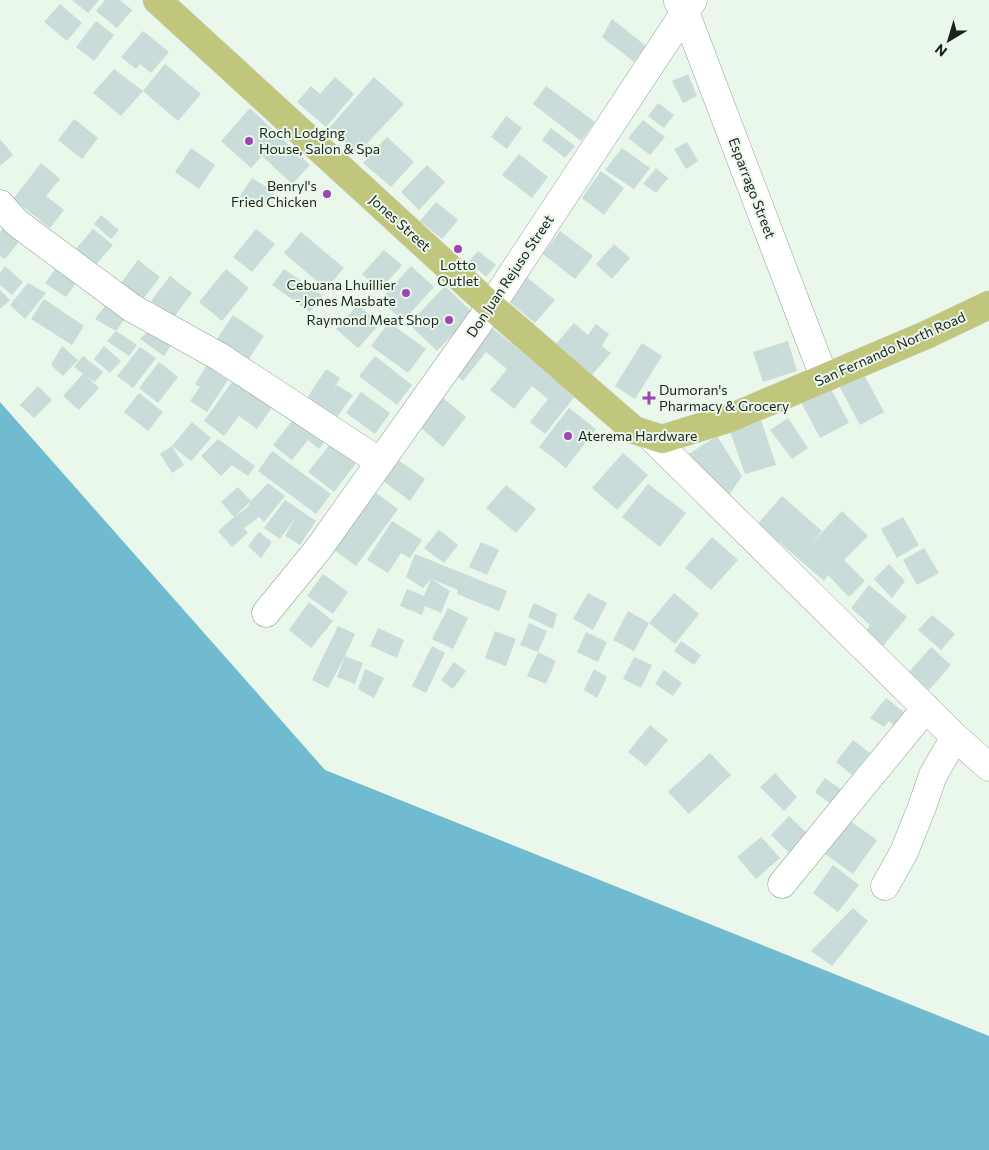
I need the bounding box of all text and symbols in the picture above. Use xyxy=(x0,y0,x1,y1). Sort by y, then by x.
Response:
north arrow xyxy=(924,15,974,65)
text: N xyxy=(931,41,950,61)
place label: Roch Lodging House, Salon & Spa xyxy=(259,124,380,157)
marker: Roch Lodging House, Salon & Spa xyxy=(243,135,255,147)
street label: Esparrago Street xyxy=(725,135,780,241)
place label: Benryl's Fried Chicken xyxy=(231,177,317,210)
marker: Benryl's Fried Chicken xyxy=(321,188,333,200)
street label: Jones Street xyxy=(366,191,435,255)
street label: Don Juan Rejuso Street xyxy=(462,211,557,340)
marker: Lotto Outlet xyxy=(452,243,464,255)
place label: Lotto Outlet xyxy=(437,256,479,289)
place label: Cebuana Lhuillier - Jones Masbate xyxy=(286,276,396,309)
marker: Cebuana Lhuillier - Jones Masbate xyxy=(400,287,412,299)
street label: San Fernando North Road xyxy=(812,308,968,389)
place label: Raymond Meat Shop xyxy=(307,311,439,328)
marker: Raymond Meat Shop xyxy=(443,314,455,326)
place label: Dumoran's Pharmacy & Grocery xyxy=(659,381,789,414)
marker: Dumoran's Pharmacy & Grocery xyxy=(643,392,655,404)
place label: Aterema Hardware xyxy=(578,427,697,444)
marker: Aterema Hardware xyxy=(562,430,574,442)

